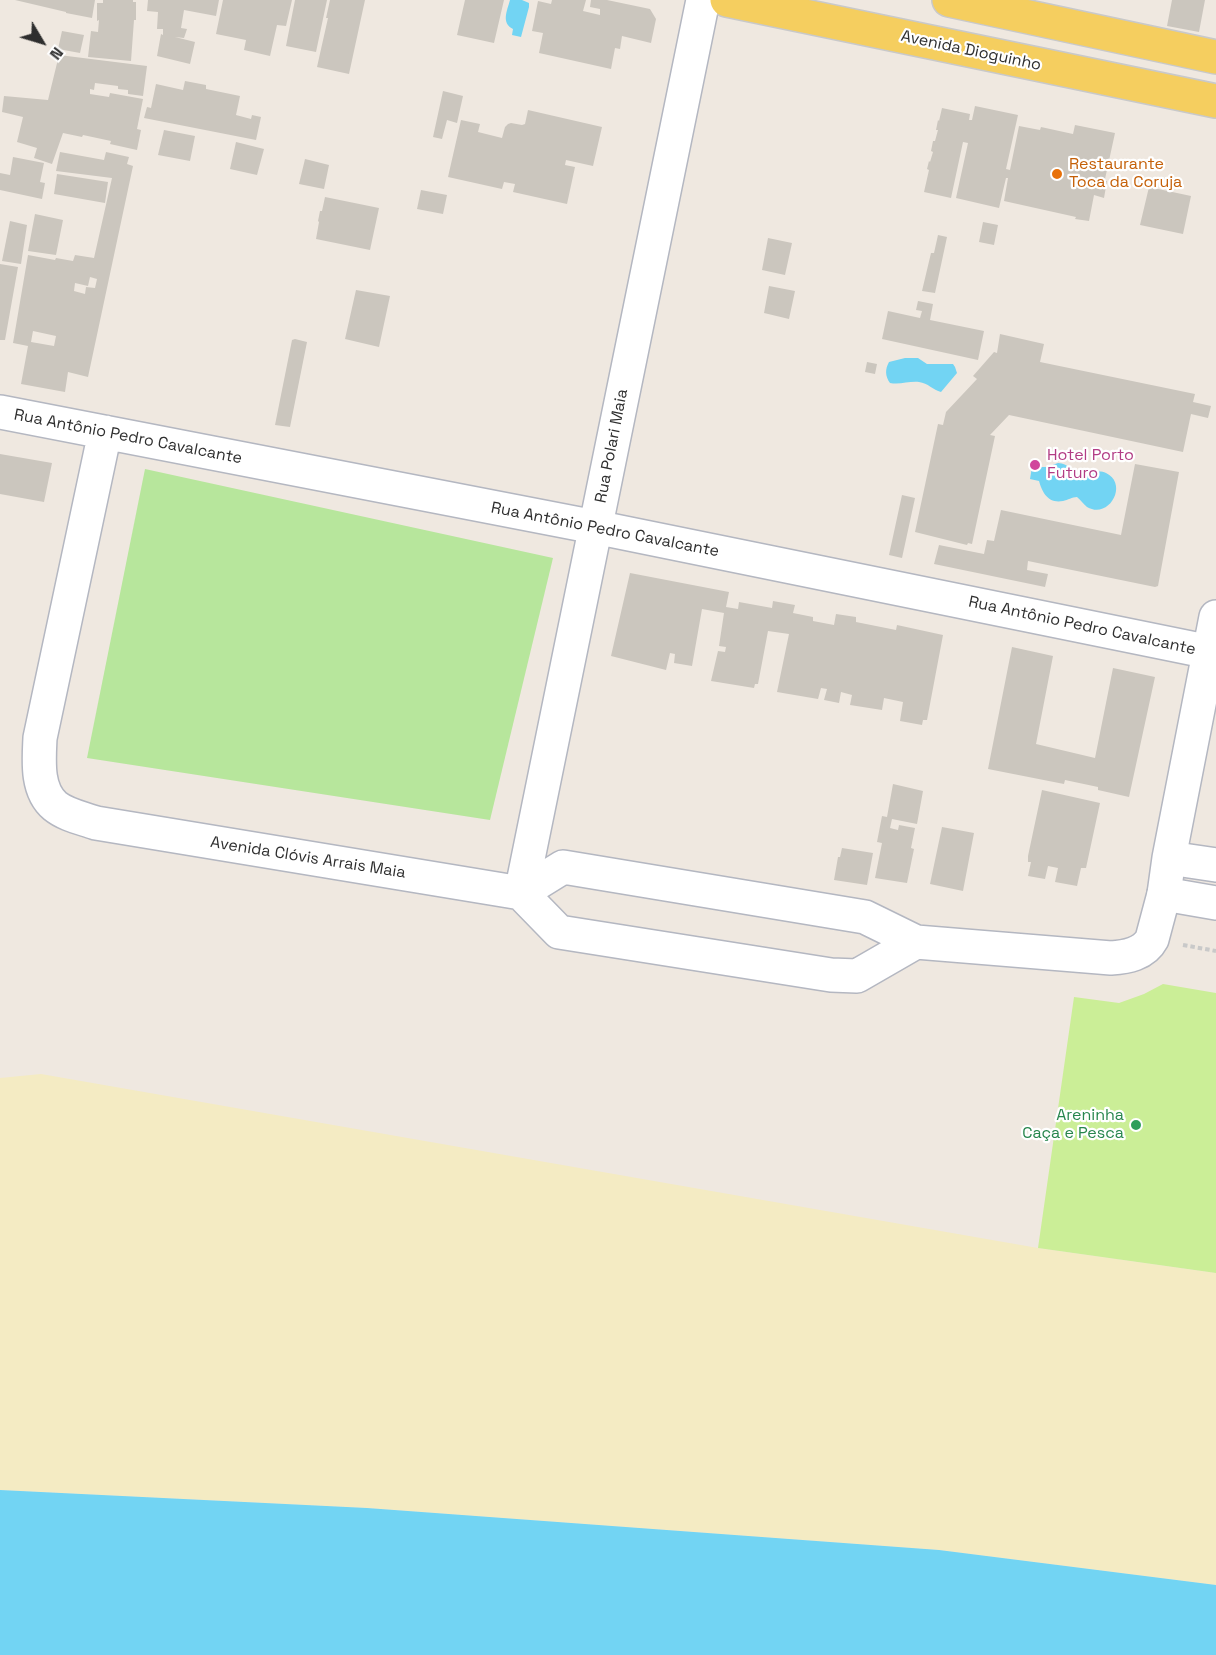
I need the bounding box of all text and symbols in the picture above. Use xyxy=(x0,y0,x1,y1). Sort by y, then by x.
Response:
north arrow xyxy=(12,12,72,72)
street label: Avenida Dioguinho xyxy=(899,27,1043,75)
text: N xyxy=(45,43,68,64)
place label: Restaurante Toca da Coruja xyxy=(1069,155,1182,193)
marker: Restaurante Toca da Coruja xyxy=(1050,167,1064,181)
street label: Rua Polari Maia xyxy=(592,387,632,505)
street label: Rua Antônio Pedro Cavalcante xyxy=(12,405,244,469)
place label: Hotel Porto Futuro xyxy=(1047,446,1134,484)
marker: Hotel Porto Futuro xyxy=(1028,458,1042,472)
street label: Rua Antônio Pedro Cavalcante xyxy=(489,498,721,562)
street label: Rua Antônio Pedro Cavalcante xyxy=(967,593,1197,659)
street label: Avenida Clóvis Arrais Maia xyxy=(209,833,407,883)
place label: Areninha Caça e Pesca xyxy=(1022,1106,1124,1144)
marker: Areninha Caça e Pesca xyxy=(1129,1118,1143,1132)

